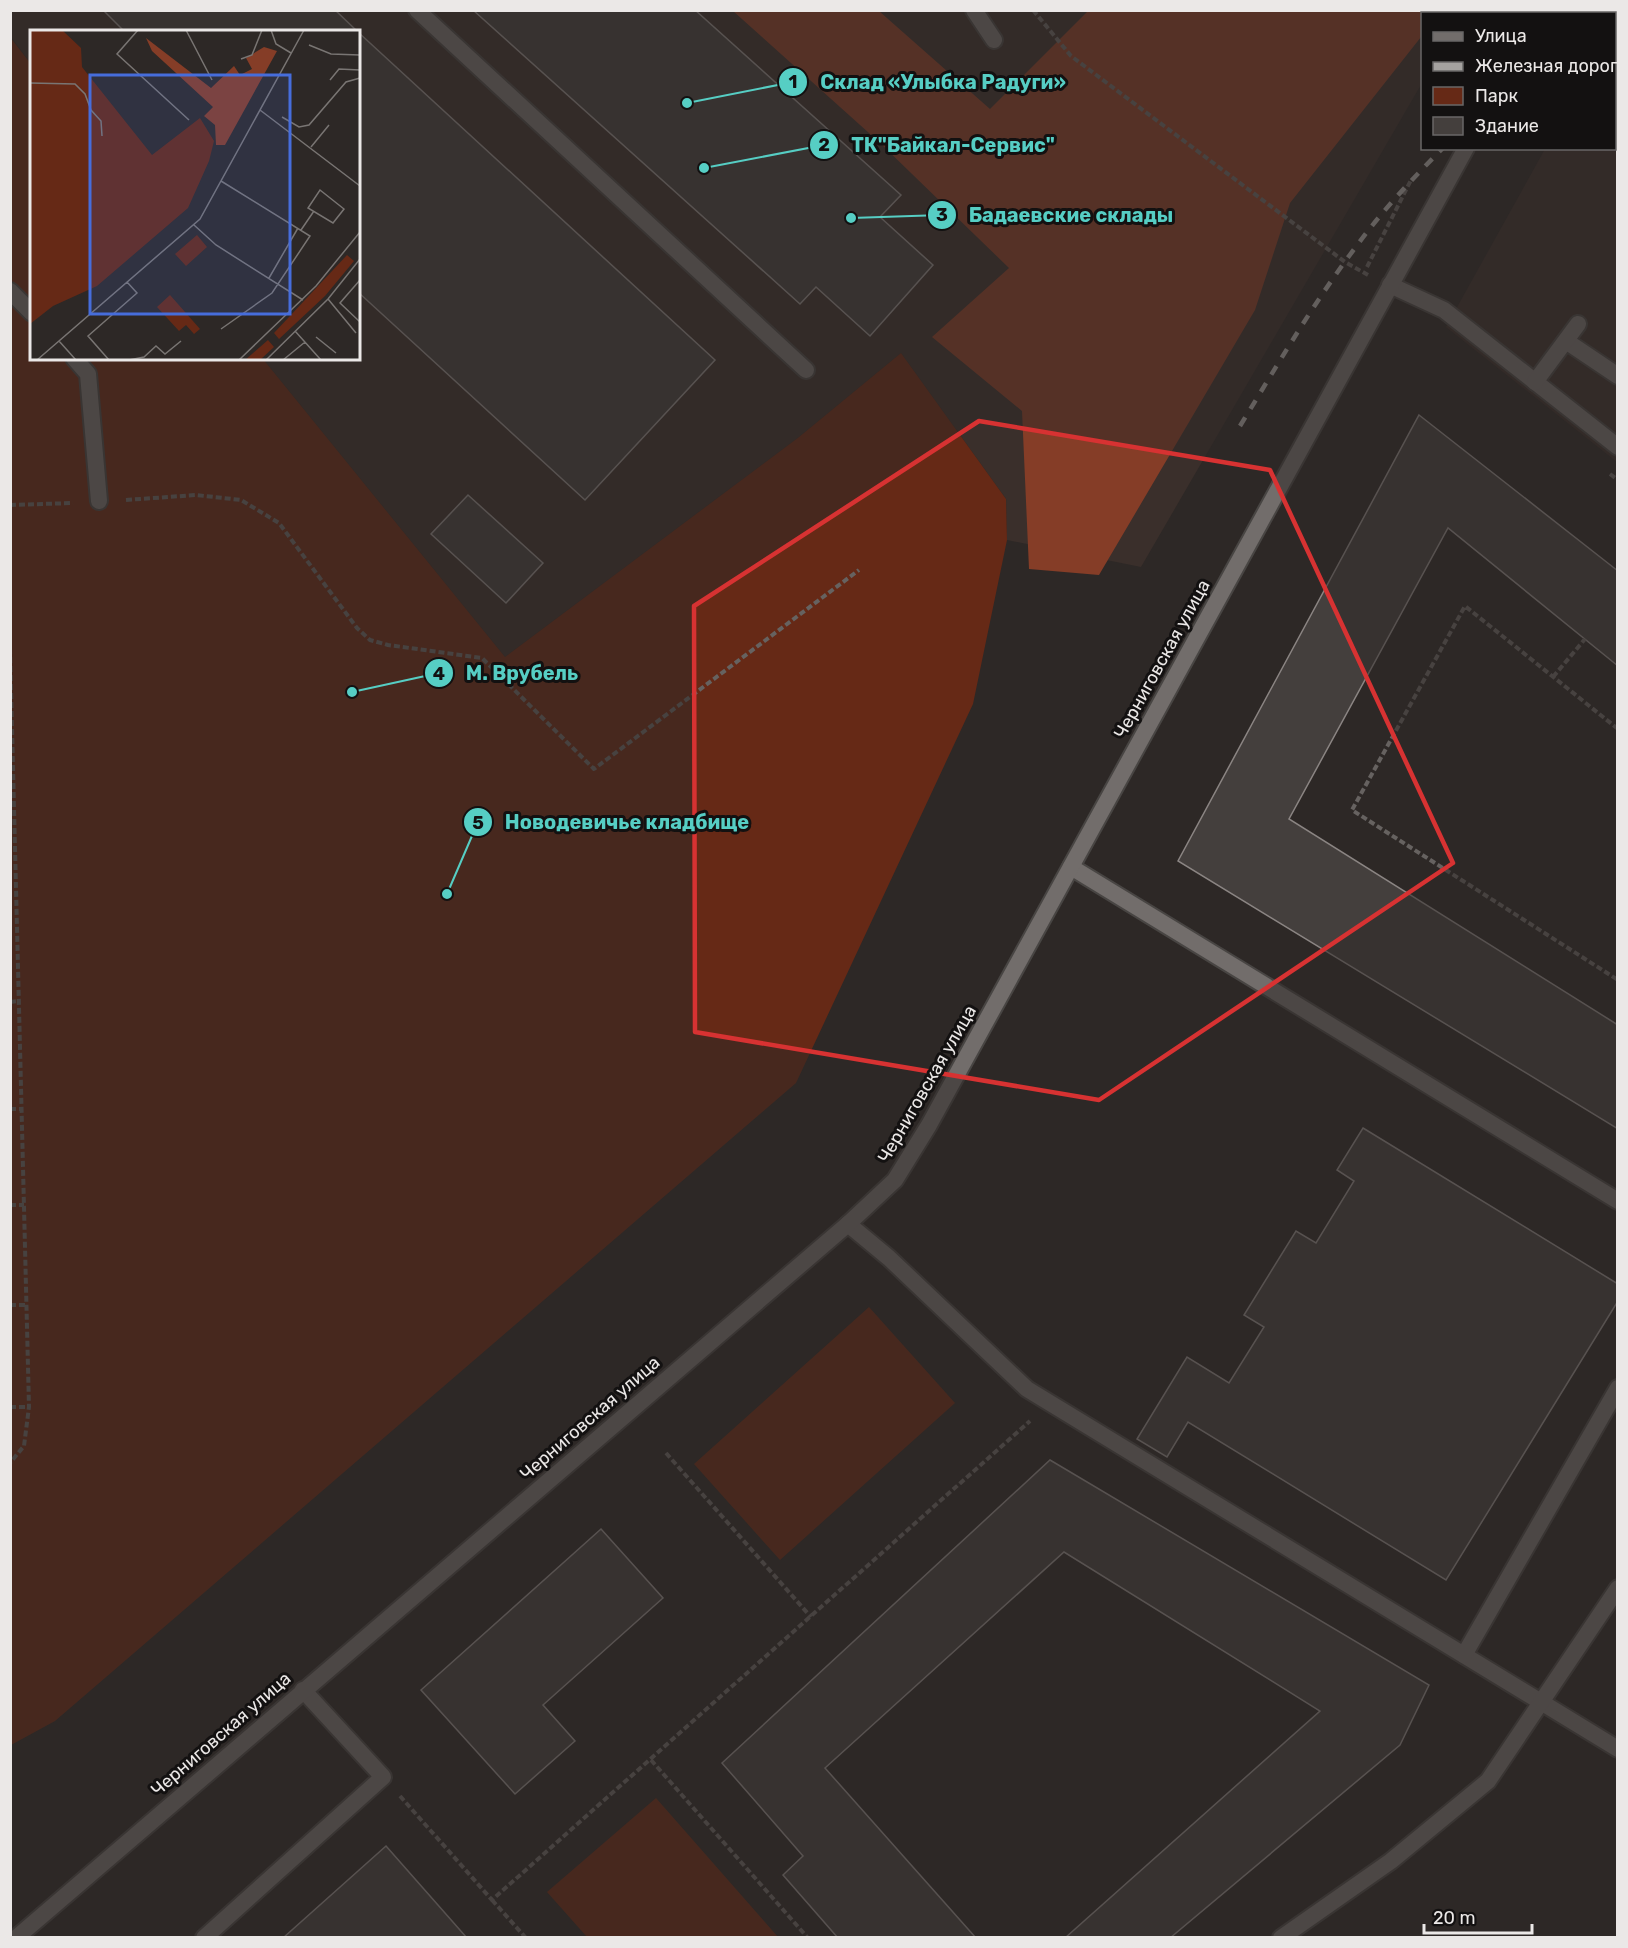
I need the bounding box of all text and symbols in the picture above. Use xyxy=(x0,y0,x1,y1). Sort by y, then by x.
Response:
legend xyxy=(1421,12,1616,150)
text: Улица xyxy=(1475,25,1527,47)
inset map xyxy=(30,30,360,360)
text: Железная дорога xyxy=(1475,55,1628,77)
callout: Склад «Улыбка Радуги» xyxy=(778,63,1077,101)
text: Склад «Улыбка Радуги» xyxy=(820,70,1066,94)
text: 1 xyxy=(789,71,797,93)
text: Парк xyxy=(1475,85,1519,107)
text: Здание xyxy=(1475,115,1539,137)
callout: ТК"Байкал-Сервис" xyxy=(809,126,1067,164)
text: ТК"Байкал-Сервис" xyxy=(851,133,1055,157)
text: 2 xyxy=(818,134,830,156)
callout: Бадаевские склады xyxy=(927,196,1185,234)
text: Бадаевские склады xyxy=(969,203,1173,227)
text: 3 xyxy=(936,204,948,226)
street label: Черниговская улица xyxy=(1109,576,1215,742)
callout: М. Врубель xyxy=(424,654,590,692)
text: М. Врубель xyxy=(466,661,578,685)
text: 4 xyxy=(433,663,445,685)
callout: Новодевичье кладбище xyxy=(463,803,762,841)
text: Новодевичье кладбище xyxy=(505,810,749,834)
text: 5 xyxy=(472,812,484,834)
street label: Черниговская улица xyxy=(873,1001,981,1167)
street label: Черниговская улица xyxy=(516,1351,664,1485)
street label: Черниговская улица xyxy=(147,1667,295,1801)
scale bar xyxy=(1424,1897,1532,1935)
text: 20 m xyxy=(1433,1907,1475,1929)

